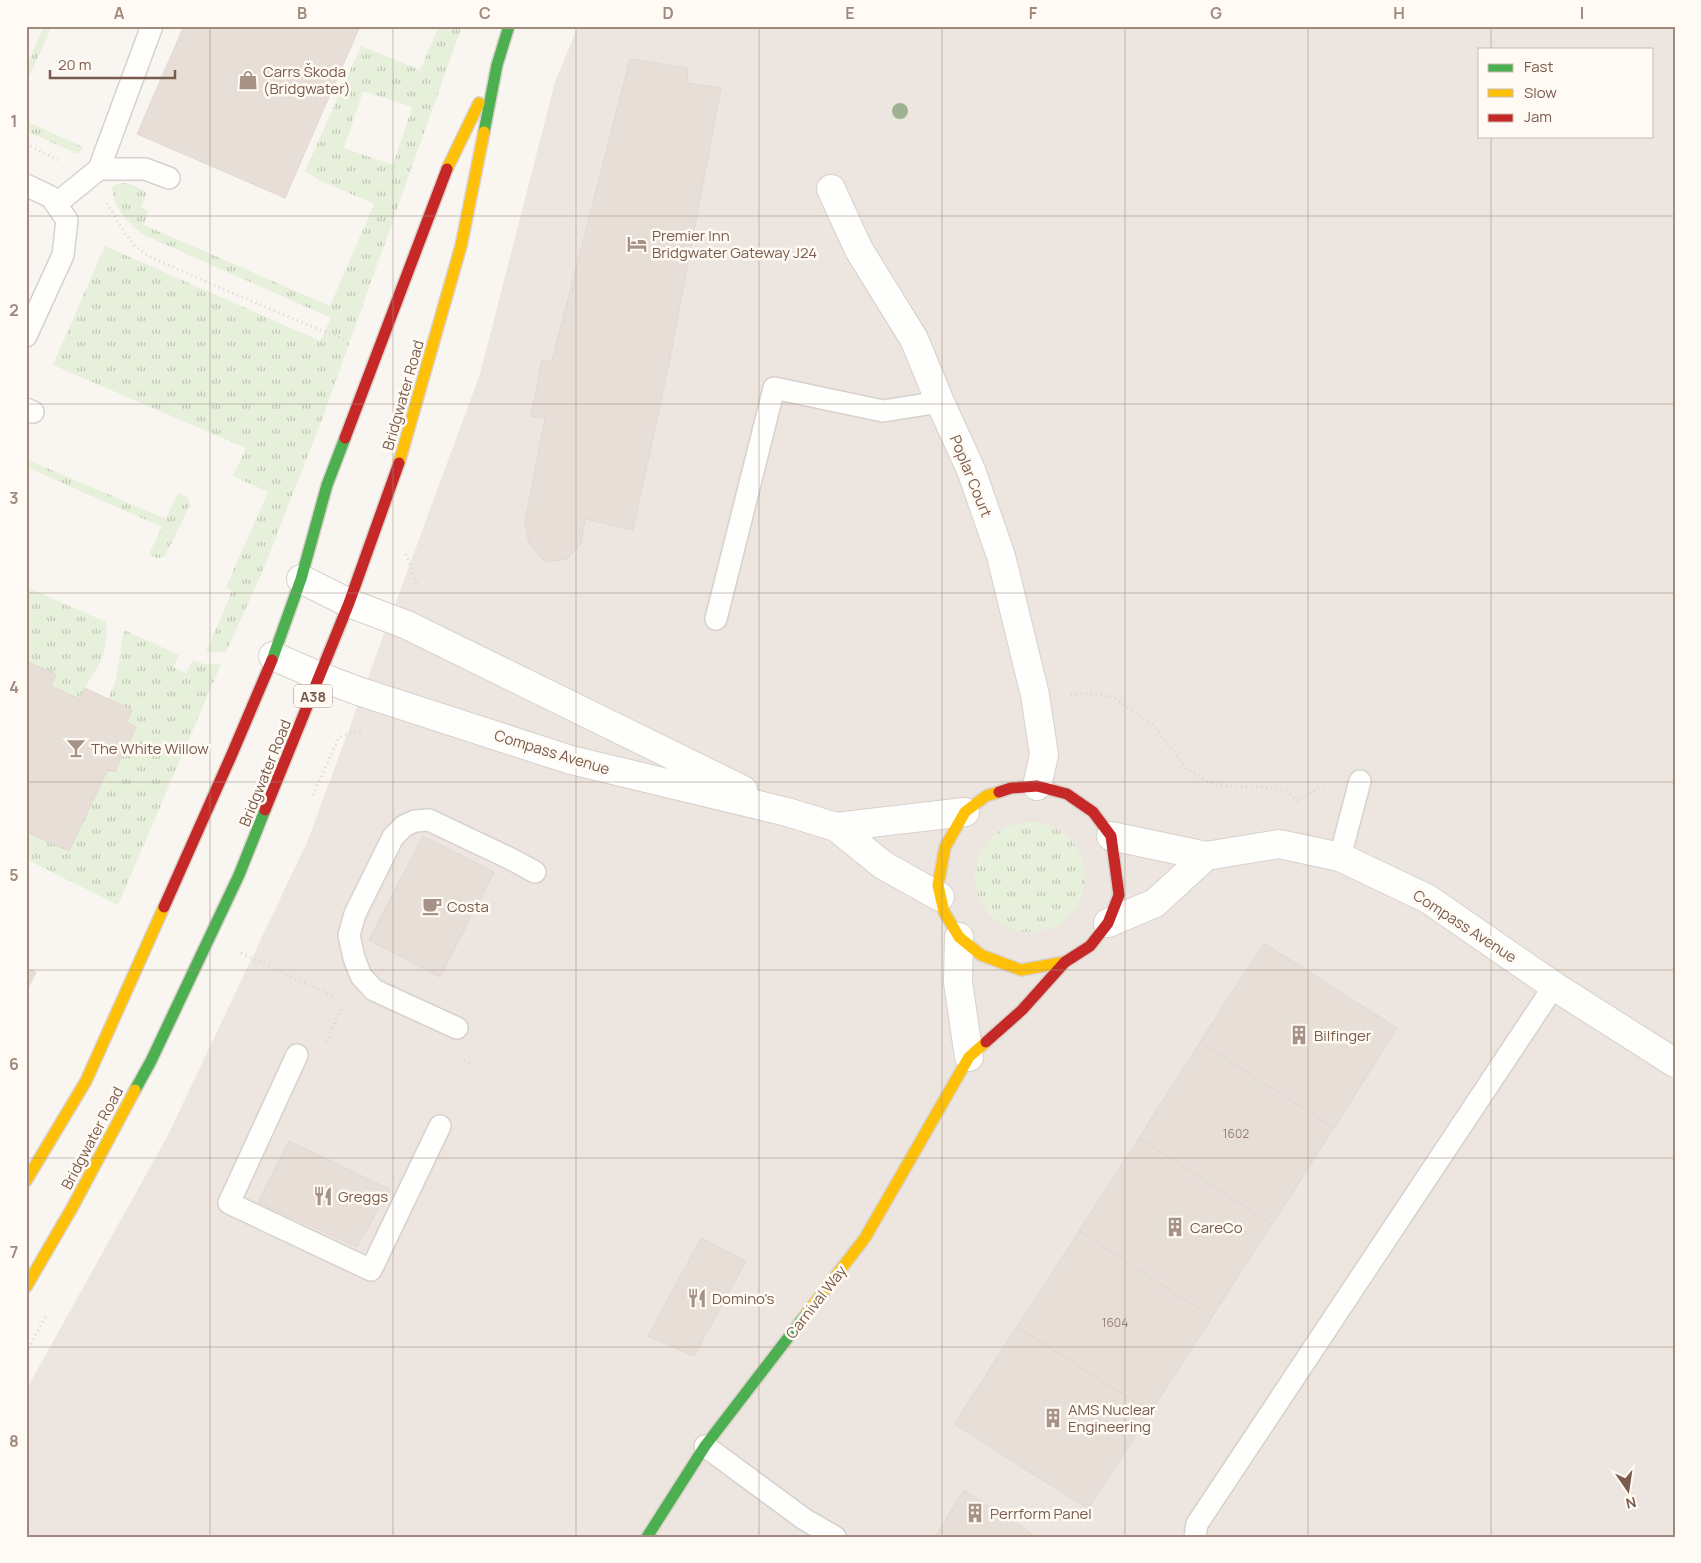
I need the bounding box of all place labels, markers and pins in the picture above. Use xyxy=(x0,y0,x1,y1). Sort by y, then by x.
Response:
place label: Carrs Škoda (Bridgwater) xyxy=(263,61,351,99)
shop icon: Carrs Škoda (Bridgwater) xyxy=(237,69,259,91)
place label: Premier Inn Bridgwater Gateway J24 xyxy=(652,225,817,263)
hotel icon: Premier Inn Bridgwater Gateway J24 xyxy=(626,233,648,255)
bar icon: The White Willow xyxy=(65,737,87,759)
place label: The White Willow xyxy=(91,738,209,759)
cafe icon: Costa xyxy=(421,895,443,917)
place label: Costa xyxy=(447,896,489,917)
building icon: Bilfinger xyxy=(1288,1024,1310,1046)
place label: Bilfinger xyxy=(1314,1025,1372,1046)
restaurant icon: Greggs xyxy=(312,1185,334,1207)
place label: Greggs xyxy=(338,1186,388,1207)
building icon: CareCo xyxy=(1164,1216,1186,1238)
place label: CareCo xyxy=(1190,1217,1243,1238)
restaurant icon: Domino's xyxy=(686,1287,708,1309)
place label: Domino's xyxy=(712,1288,774,1309)
place label: AMS Nuclear Engineering xyxy=(1068,1399,1156,1437)
building icon: AMS Nuclear Engineering xyxy=(1042,1407,1064,1429)
building icon: Perrform Panel xyxy=(964,1502,986,1524)
place label: Perrform Panel xyxy=(990,1503,1092,1524)

